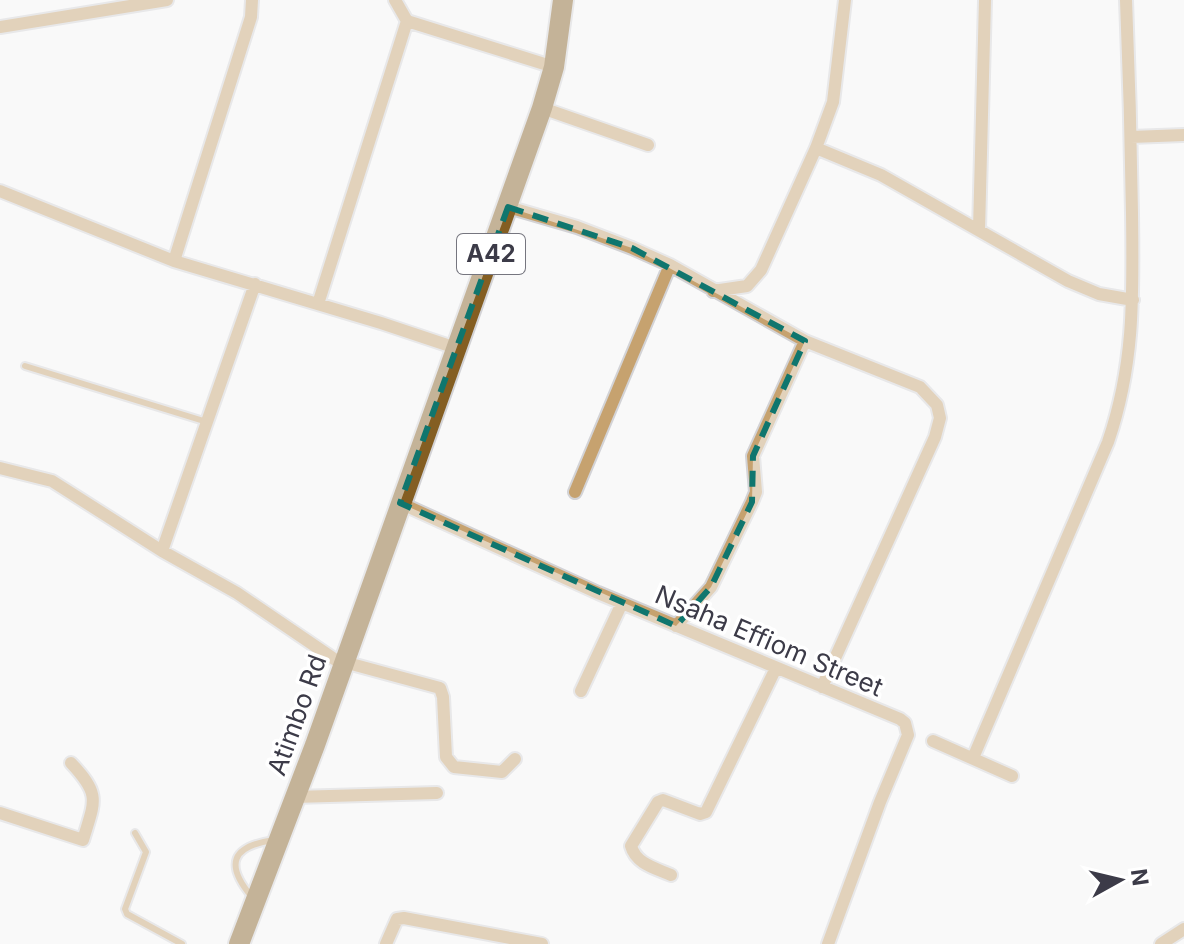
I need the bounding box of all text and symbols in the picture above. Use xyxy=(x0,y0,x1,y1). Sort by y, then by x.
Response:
road number: A42 xyxy=(457,234,525,274)
street label: Nsaha Effiom Street xyxy=(651,579,888,703)
street label: Atimbo Rd xyxy=(260,650,333,779)
north arrow xyxy=(1080,840,1160,920)
text: N xyxy=(1126,867,1154,887)

